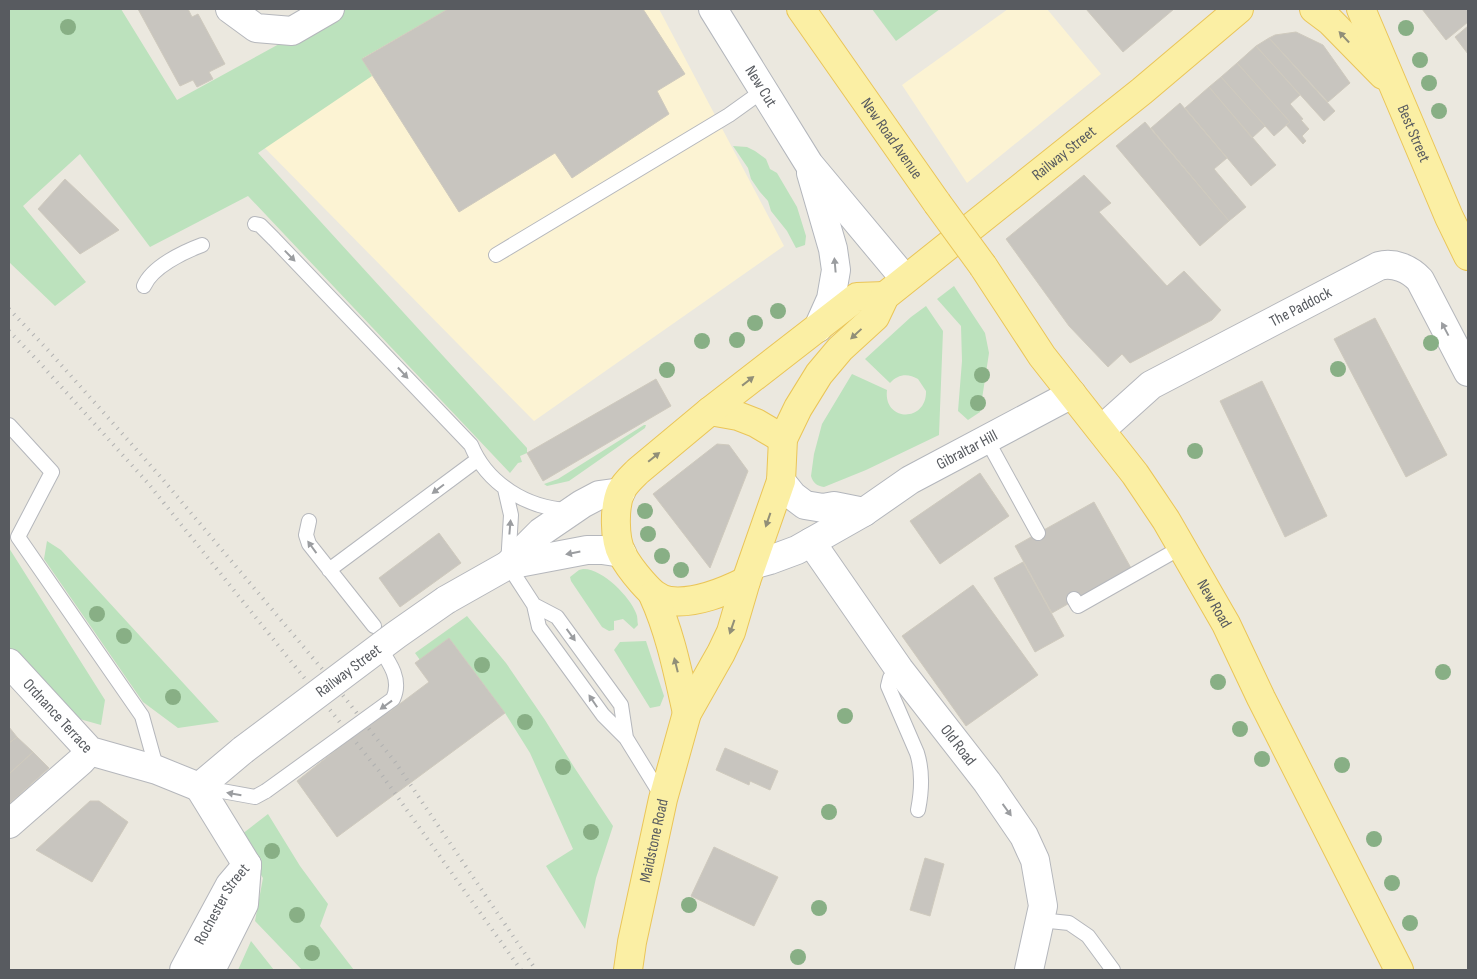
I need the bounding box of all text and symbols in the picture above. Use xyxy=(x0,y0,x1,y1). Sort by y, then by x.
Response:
one-way arrow xyxy=(1338,31,1350,43)
street label: New Cut xyxy=(741,62,781,111)
street label: New Road Avenue xyxy=(857,94,927,183)
street label: Best Street xyxy=(1393,102,1434,165)
street label: Railway Street xyxy=(1028,122,1100,185)
one-way arrow xyxy=(284,250,296,262)
one-way arrow xyxy=(830,257,838,273)
street label: The Paddock xyxy=(1266,283,1335,331)
one-way arrow xyxy=(1441,322,1450,335)
one-way arrow xyxy=(850,328,862,340)
one-way arrow xyxy=(397,367,409,379)
one-way arrow xyxy=(742,376,755,387)
street label: Gibraltar Hill xyxy=(933,426,1001,474)
one-way arrow xyxy=(648,452,661,463)
one-way arrow xyxy=(431,484,445,494)
one-way arrow xyxy=(764,513,772,528)
one-way arrow xyxy=(506,518,514,534)
one-way arrow xyxy=(307,540,317,554)
one-way arrow xyxy=(565,549,581,557)
street label: New Road xyxy=(1193,576,1236,631)
one-way arrow xyxy=(728,620,736,635)
one-way arrow xyxy=(566,628,576,642)
street label: Railway Street xyxy=(312,640,385,701)
one-way arrow xyxy=(672,658,680,673)
street label: Ordnance Terrace xyxy=(19,675,97,757)
one-way arrow xyxy=(588,695,598,708)
one-way arrow xyxy=(380,699,393,710)
street label: Old Road xyxy=(936,721,980,769)
one-way arrow xyxy=(225,789,241,797)
street label: Maidstone Road xyxy=(636,797,672,884)
one-way arrow xyxy=(1002,803,1012,816)
street label: Rochester Street xyxy=(190,860,254,948)

